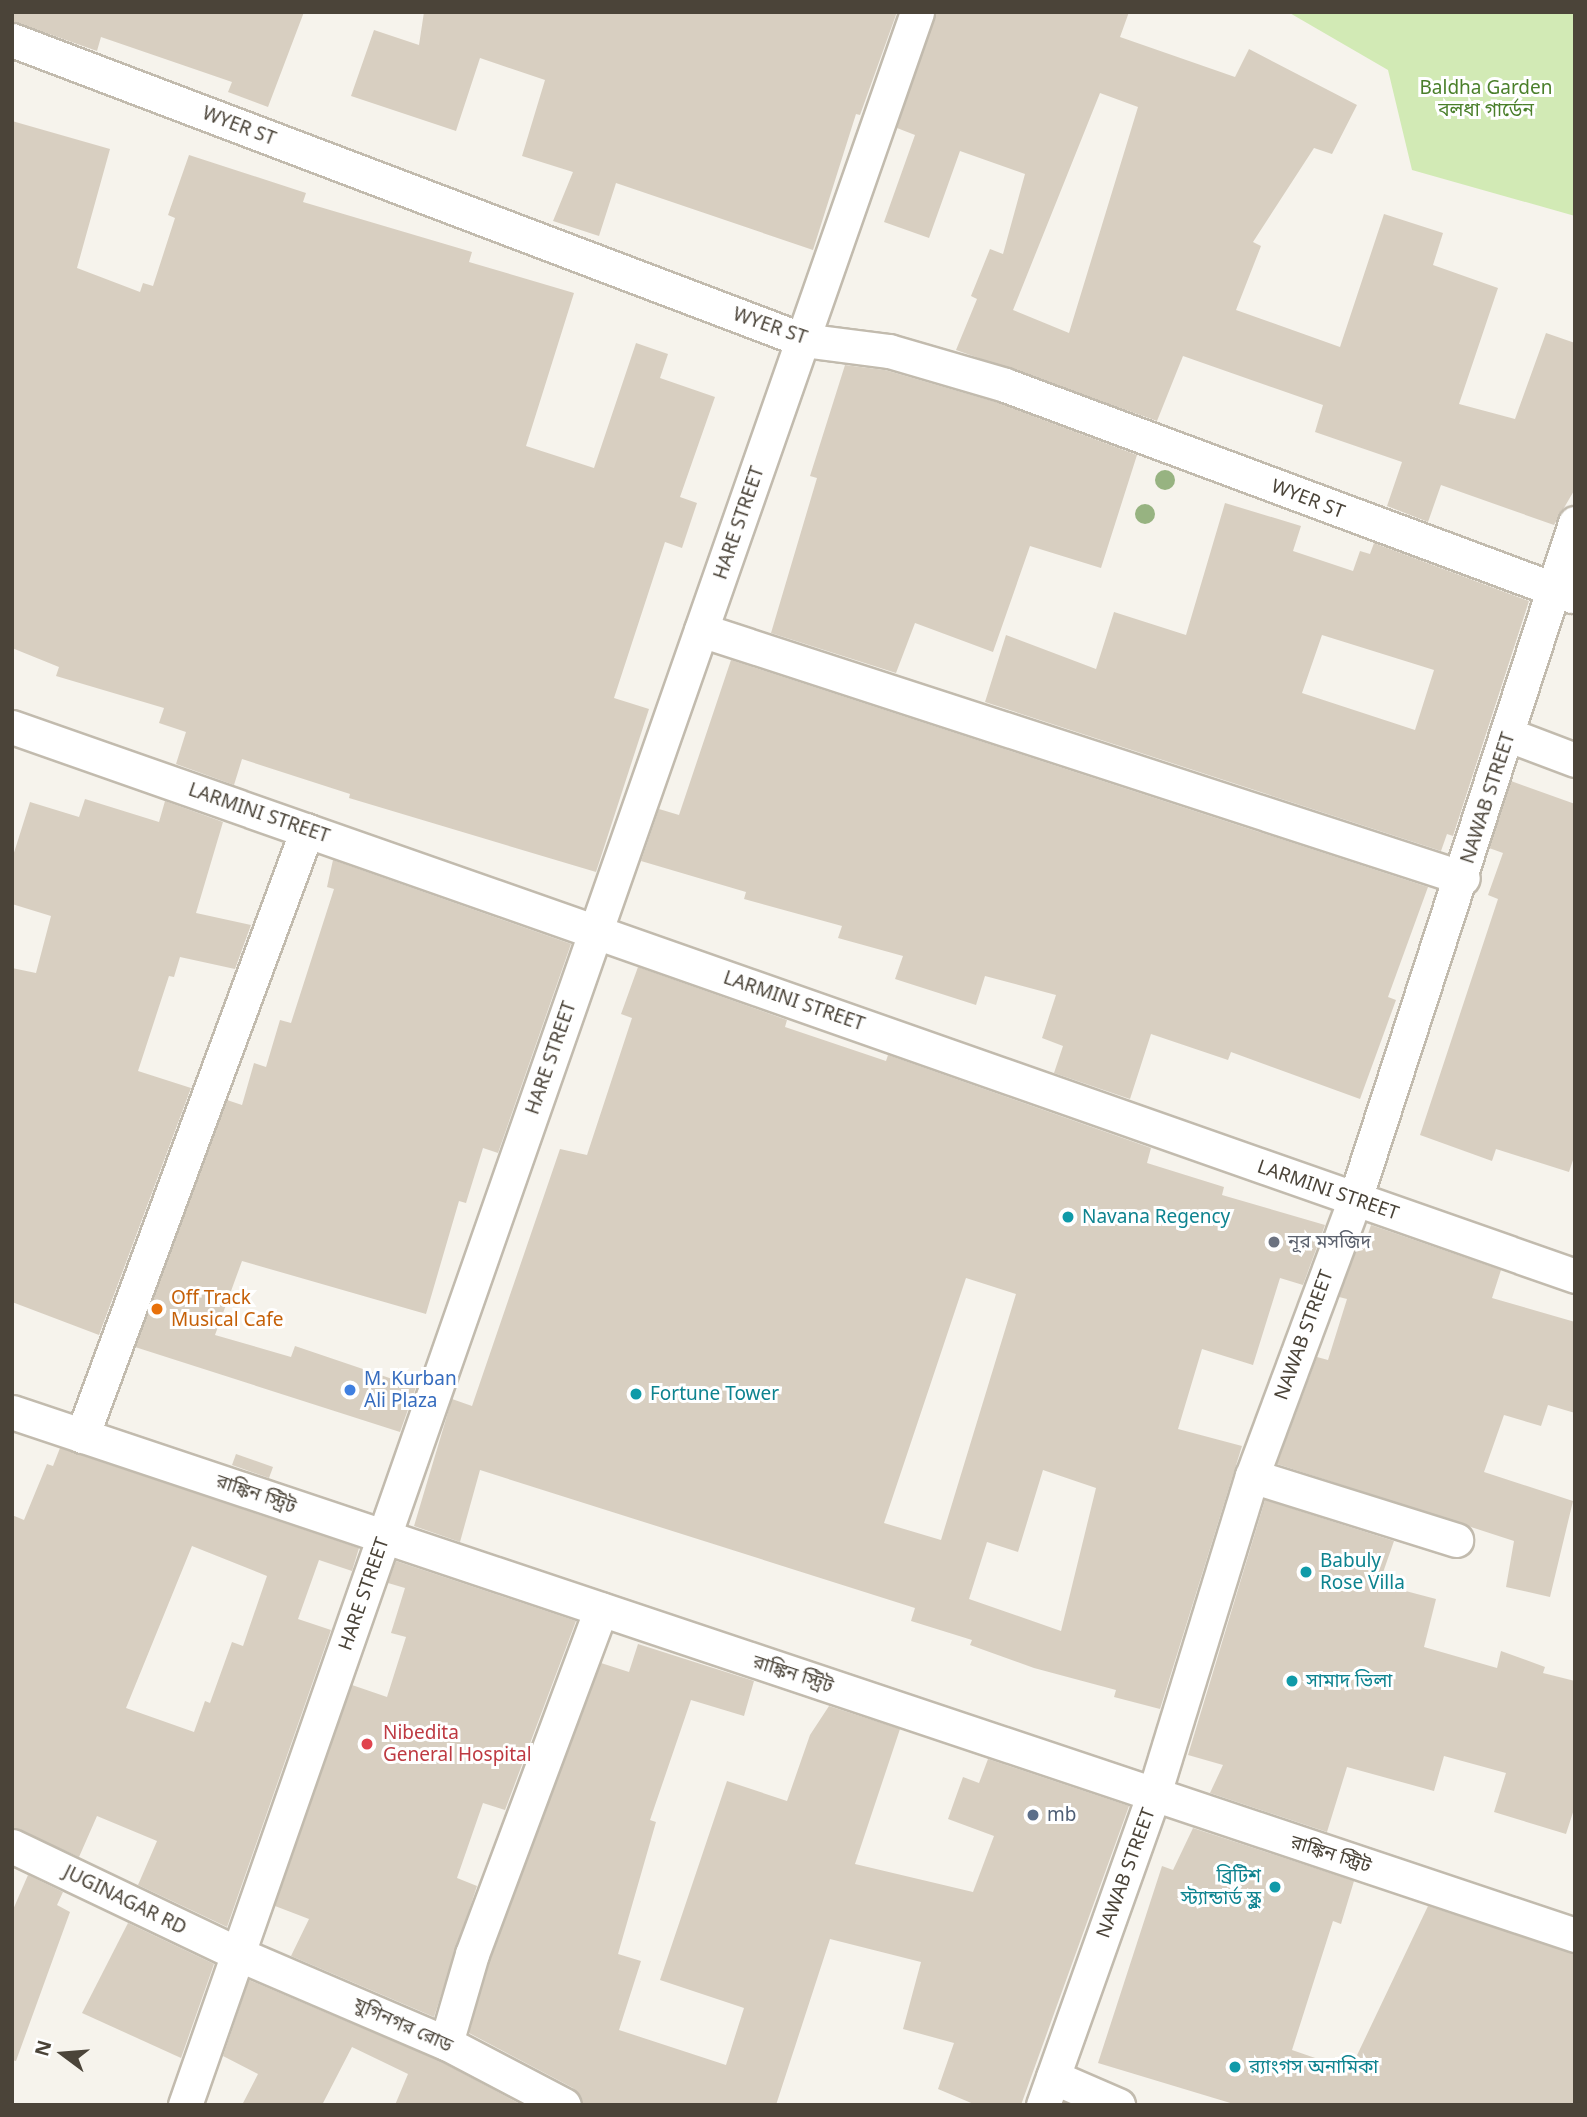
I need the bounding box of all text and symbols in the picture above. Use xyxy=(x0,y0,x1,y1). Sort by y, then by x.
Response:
park label: Baldha Garden বলধা গার্ডেন xyxy=(1419,77,1553,121)
street label: WYER ST xyxy=(199,102,279,150)
street label: WYER ST xyxy=(730,303,810,349)
street label: HARE STREET xyxy=(709,463,769,583)
street label: WYER ST xyxy=(1268,475,1348,523)
street label: NAWAB STREET xyxy=(1456,729,1520,867)
street label: LARMINI STREET xyxy=(185,778,333,848)
street label: LARMINI STREET xyxy=(720,966,868,1036)
street label: HARE STREET xyxy=(521,998,581,1118)
street label: LARMINI STREET xyxy=(1254,1155,1402,1225)
place label: Navana Regency xyxy=(1082,1206,1230,1228)
marker: Navana Regency xyxy=(1060,1209,1076,1225)
place label: নূর মসজিদ xyxy=(1288,1231,1371,1253)
marker: নূর মসজিদ xyxy=(1266,1234,1282,1250)
street label: NAWAB STREET xyxy=(1270,1267,1338,1403)
place label: Off Track Musical Cafe xyxy=(171,1287,284,1331)
marker: Off Track Musical Cafe xyxy=(149,1301,165,1317)
place label: M. Kurban Ali Plaza xyxy=(364,1368,457,1412)
marker: M. Kurban Ali Plaza xyxy=(342,1382,358,1398)
place label: Fortune Tower xyxy=(650,1383,779,1405)
marker: Fortune Tower xyxy=(628,1386,644,1402)
street label: রাঙ্কিন স্ট্রিট xyxy=(213,1470,299,1518)
street label: HARE STREET xyxy=(334,1534,394,1654)
place label: Babuly Rose Villa xyxy=(1320,1550,1405,1594)
marker: Babuly Rose Villa xyxy=(1298,1564,1314,1580)
street label: রাঙ্কিন স্ট্রিট xyxy=(750,1650,836,1698)
place label: সামাদ ভিলা xyxy=(1306,1670,1392,1692)
marker: সামাদ ভিলা xyxy=(1284,1673,1300,1689)
place label: Nibedita General Hospital xyxy=(383,1722,532,1766)
marker: Nibedita General Hospital xyxy=(357,1734,377,1754)
place label: mb xyxy=(1047,1804,1076,1826)
street label: NAWAB STREET xyxy=(1092,1805,1160,1941)
marker: mb xyxy=(1025,1807,1041,1823)
street label: রাঙ্কিন স্ট্রিট xyxy=(1288,1830,1374,1878)
street label: JUGINAGAR RD xyxy=(60,1860,190,1940)
place label: ব্রিটিশ স্ট্যান্ডার্ড স্কুল xyxy=(1181,1865,1261,1909)
marker: ব্রিটিশ স্ট্যান্ডার্ড স্কুল xyxy=(1267,1879,1283,1895)
street label: যুগিনগর রোড xyxy=(350,1993,456,2057)
north arrow xyxy=(28,2019,98,2089)
text: N xyxy=(28,2037,57,2059)
place label: র‌্যাংগস অনামিকা xyxy=(1249,2056,1378,2078)
marker: র‌্যাংগস অনামিকা xyxy=(1227,2059,1243,2075)

